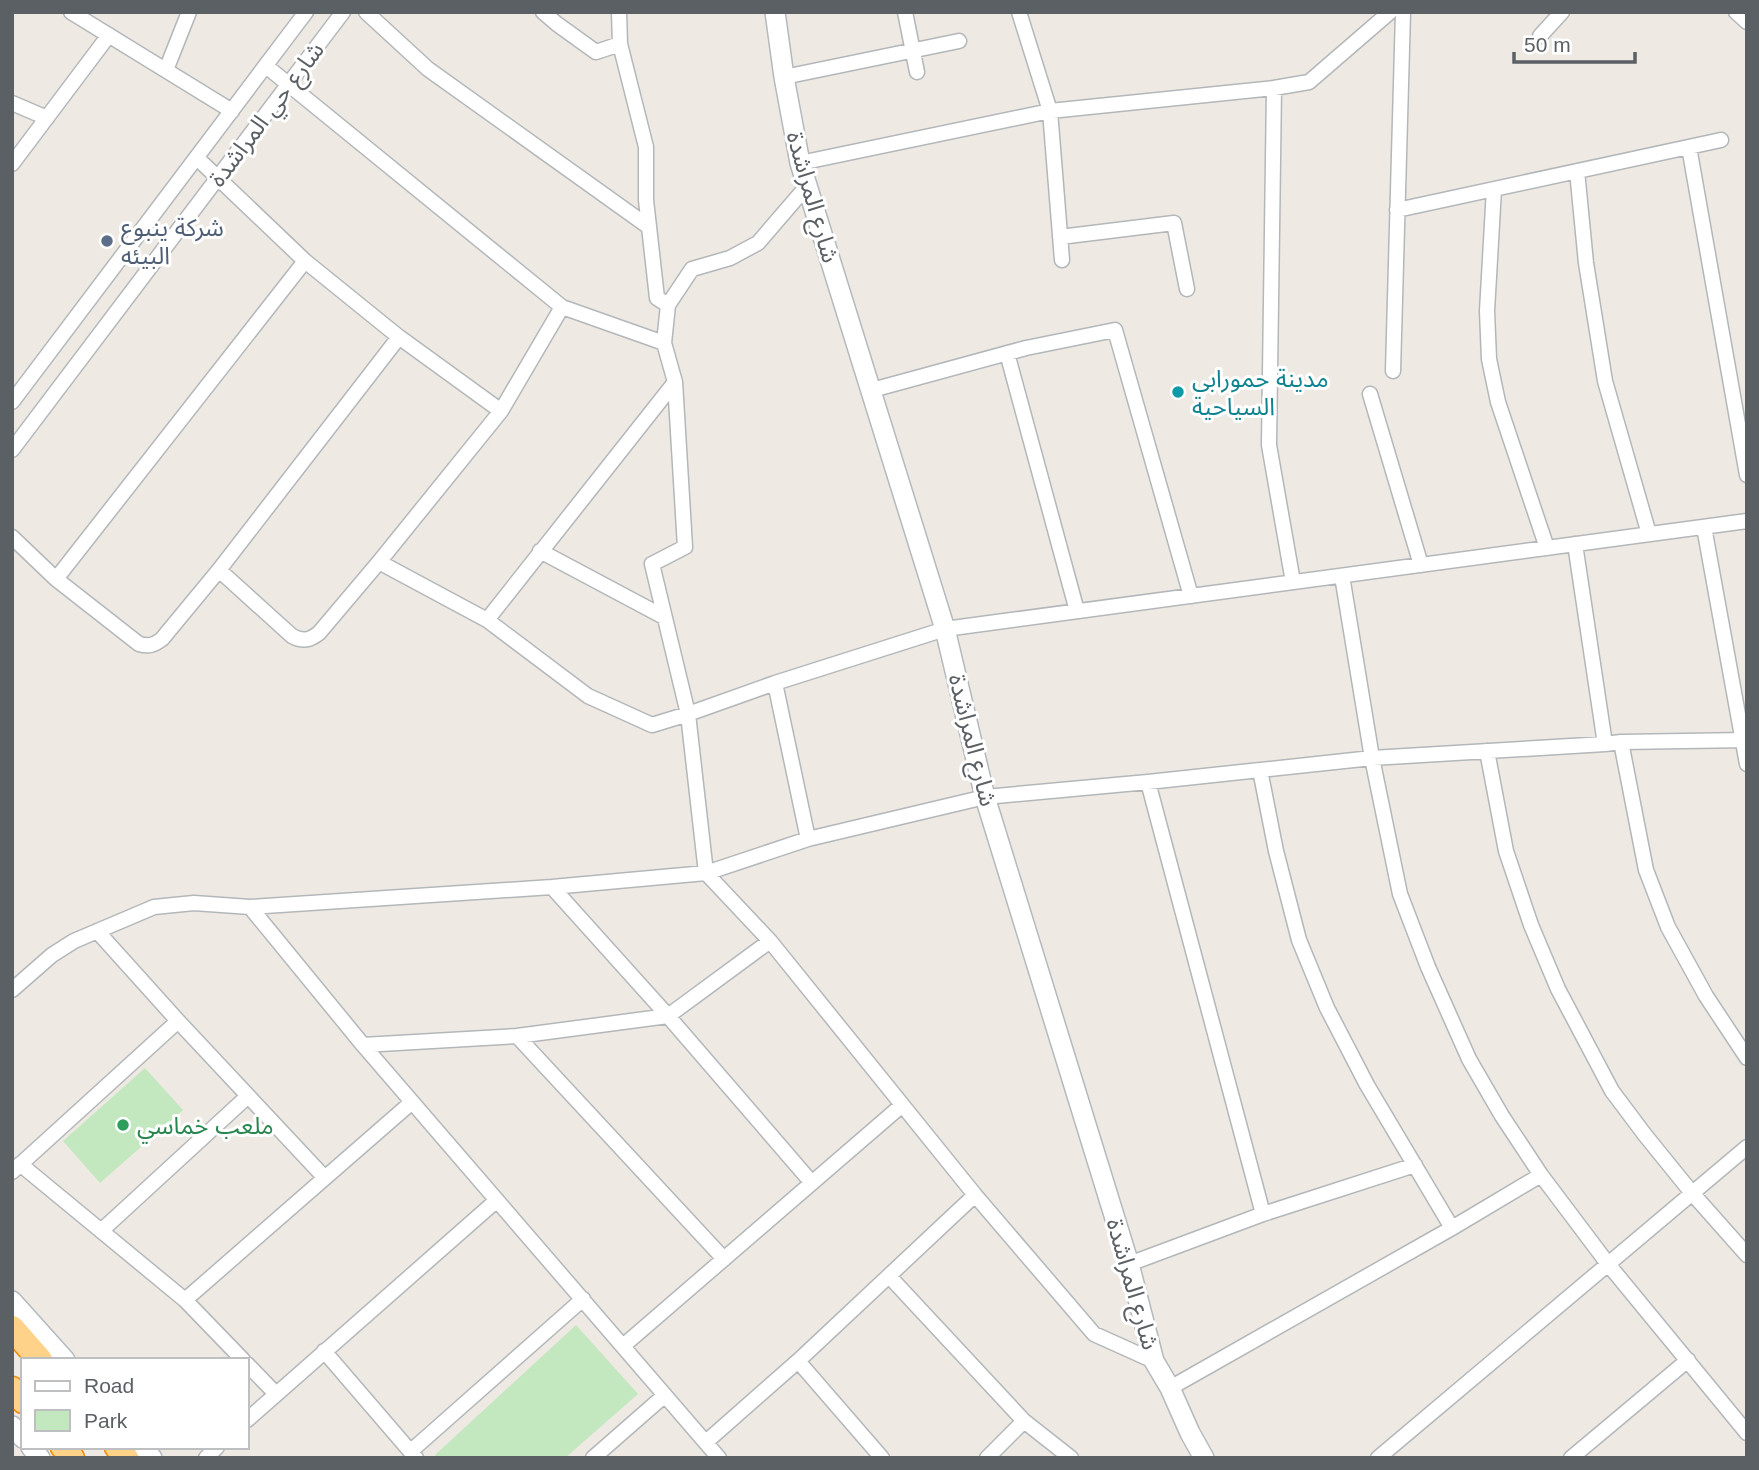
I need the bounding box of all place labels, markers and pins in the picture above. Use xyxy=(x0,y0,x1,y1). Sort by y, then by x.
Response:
place label: شركة ينبوع البيئه xyxy=(121,214,224,269)
marker: شركة ينبوع البيئه xyxy=(99,233,115,249)
place label: مدينة حمورابي السياحية xyxy=(1192,365,1328,420)
marker: مدينة حمورابي السياحية xyxy=(1170,384,1186,400)
place label: ملعب خماسي xyxy=(137,1112,274,1144)
marker: ملعب خماسي xyxy=(115,1117,131,1133)

